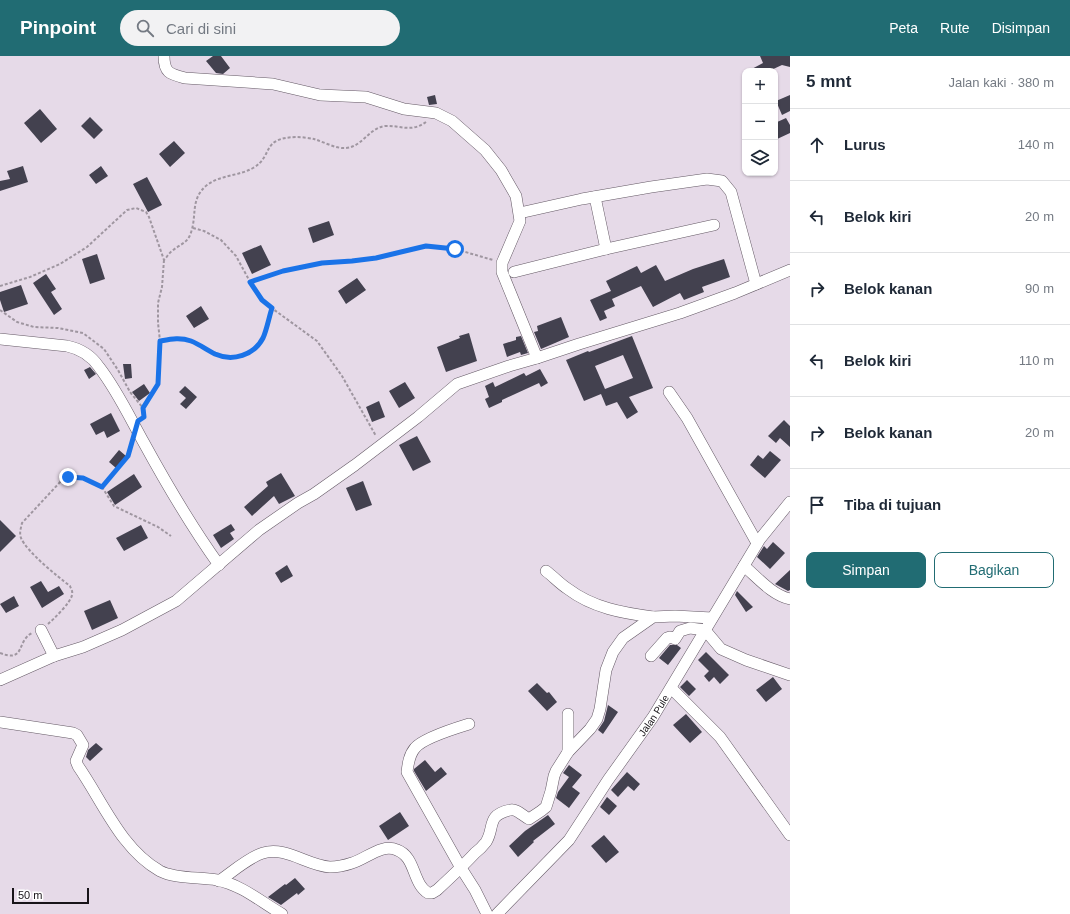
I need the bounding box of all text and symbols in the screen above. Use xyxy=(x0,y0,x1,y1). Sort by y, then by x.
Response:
search box xyxy=(120,10,400,46)
text: Pinpoint xyxy=(20,17,96,38)
icon: search xyxy=(134,17,156,39)
text: Cari di sini xyxy=(166,20,236,37)
text: Peta xyxy=(889,20,918,36)
text: Rute xyxy=(940,20,970,36)
text: Disimpan xyxy=(992,20,1050,36)
map controls xyxy=(742,68,778,176)
button: + xyxy=(742,68,778,104)
text: 5 mnt xyxy=(806,72,851,91)
text: Jalan kaki · 380 m xyxy=(949,75,1054,90)
button: − xyxy=(742,104,778,140)
icon: ahead xyxy=(806,134,828,156)
text: Lurus xyxy=(844,136,886,153)
text: 140 m xyxy=(1018,137,1054,152)
button: layers xyxy=(742,140,778,176)
icon: left xyxy=(806,206,828,228)
text: Belok kiri xyxy=(844,208,912,225)
text: 20 m xyxy=(1025,209,1054,224)
route start xyxy=(446,240,464,258)
icon: right xyxy=(806,278,828,300)
text: Belok kanan xyxy=(844,280,932,297)
text: 90 m xyxy=(1025,281,1054,296)
icon: left xyxy=(806,350,828,372)
text: Belok kiri xyxy=(844,352,912,369)
text: 110 m xyxy=(1019,353,1054,368)
icon: right xyxy=(806,422,828,444)
text: Belok kanan xyxy=(844,424,932,441)
text: 20 m xyxy=(1025,425,1054,440)
route end xyxy=(59,468,77,486)
icon: arrive xyxy=(806,494,828,516)
text: Tiba di tujuan xyxy=(844,496,941,513)
button: Simpan xyxy=(806,552,926,588)
button: Bagikan xyxy=(934,552,1054,588)
street label: Jalan Pule xyxy=(636,693,671,738)
scale bar xyxy=(12,886,89,905)
text: 50 m xyxy=(18,889,42,901)

